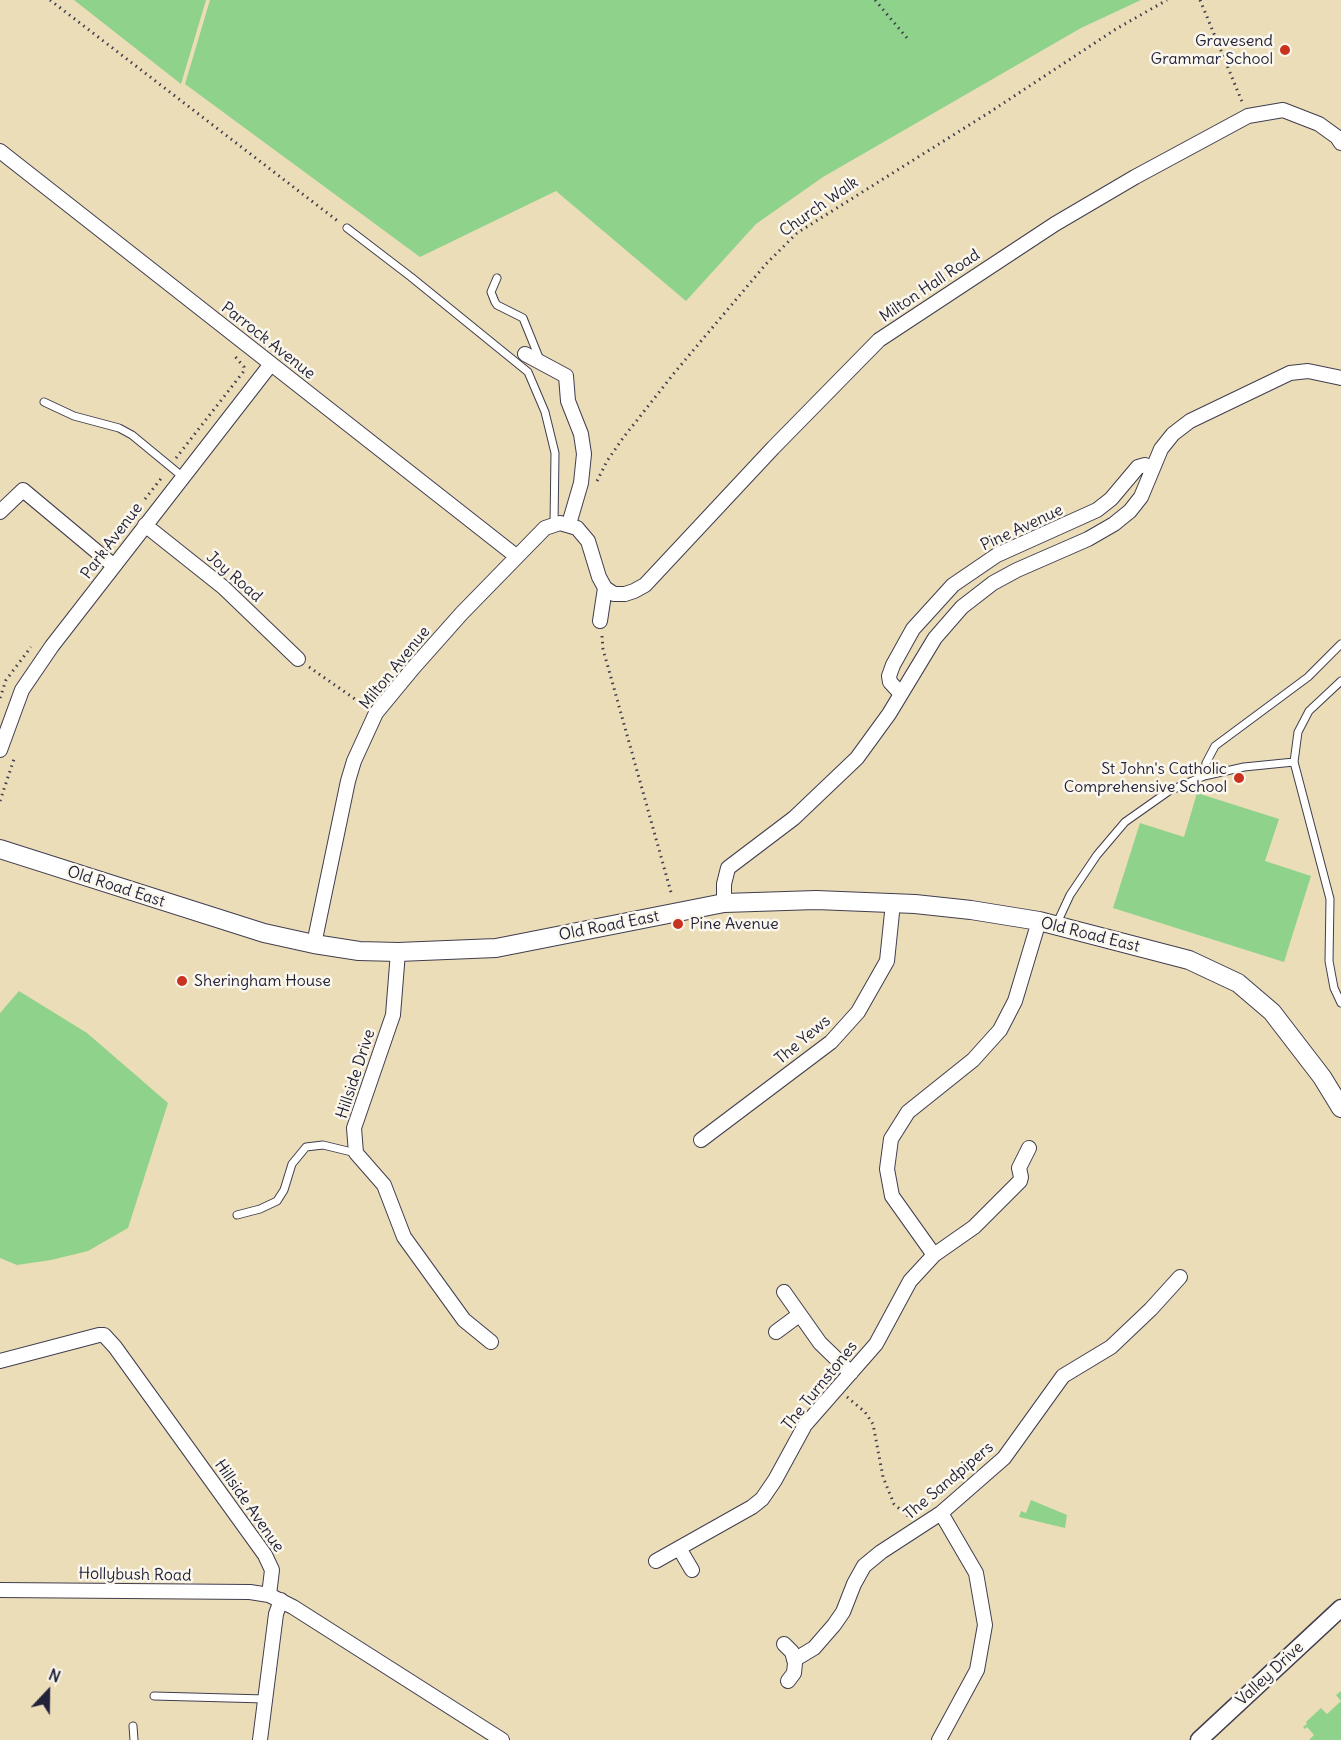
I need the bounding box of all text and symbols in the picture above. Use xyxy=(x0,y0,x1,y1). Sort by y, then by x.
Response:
place label: Gravesend Grammar School xyxy=(1151,31,1273,69)
marker: Gravesend Grammar School xyxy=(1278,43,1292,57)
street label: Church Walk xyxy=(776,173,862,241)
street label: Milton Hall Road xyxy=(876,245,984,327)
street label: Parrock Avenue xyxy=(217,298,319,384)
street label: Park Avenue xyxy=(77,499,147,583)
street label: Pine Avenue xyxy=(978,501,1066,555)
street label: Joy Road xyxy=(202,548,266,606)
street label: Milton Avenue xyxy=(356,623,434,713)
place label: St John's Catholic Comprehensive School xyxy=(1064,759,1227,797)
marker: St John's Catholic Comprehensive School xyxy=(1232,771,1246,785)
street label: Old Road East xyxy=(65,862,167,912)
street label: Old Road East xyxy=(557,907,661,945)
street label: Old Road East xyxy=(1038,913,1142,957)
place label: Pine Avenue xyxy=(690,914,779,934)
marker: Pine Avenue xyxy=(671,917,685,931)
place label: Sheringham House xyxy=(194,971,331,991)
marker: Sheringham House xyxy=(175,974,189,988)
street label: The Yews xyxy=(771,1011,835,1069)
street label: Hillside Drive xyxy=(333,1027,379,1121)
street label: The Turnstones xyxy=(778,1338,862,1434)
street label: The Sandpipers xyxy=(900,1438,998,1524)
street label: Hillside Avenue xyxy=(210,1456,288,1556)
street label: Hollybush Road xyxy=(78,1564,192,1586)
street label: Valley Drive xyxy=(1232,1638,1308,1710)
north arrow xyxy=(18,1662,78,1722)
text: N xyxy=(46,1664,64,1687)

